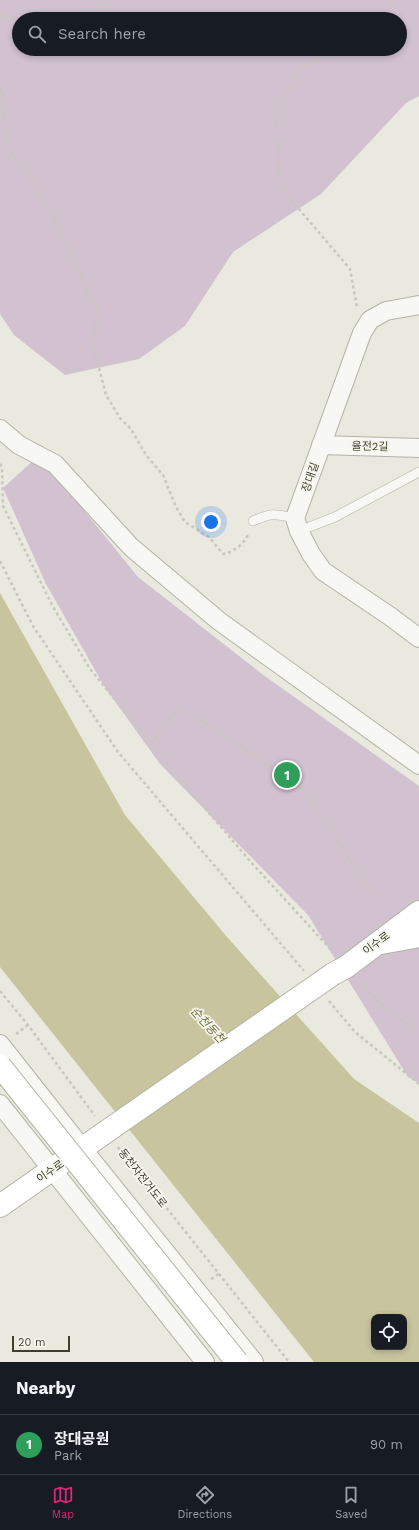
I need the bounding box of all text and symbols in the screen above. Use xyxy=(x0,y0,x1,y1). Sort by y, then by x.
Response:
search box xyxy=(12,12,407,56)
icon: search xyxy=(26,23,48,45)
text: Search here xyxy=(58,25,146,43)
street label: 율전2길 xyxy=(351,440,388,453)
street label: 장대길 xyxy=(299,461,322,494)
your location xyxy=(201,512,221,532)
pin: 1 xyxy=(274,760,300,790)
street label: 이수로 xyxy=(360,929,392,958)
water label: 순천동천 xyxy=(188,1004,230,1047)
street label: 동천자전거도로 xyxy=(116,1146,170,1210)
street label: 이수로 xyxy=(34,1157,66,1185)
map controls xyxy=(371,1314,407,1350)
button: locate xyxy=(371,1314,407,1350)
scale bar xyxy=(12,1334,70,1353)
text: 20 m xyxy=(18,1336,46,1349)
text: Nearby xyxy=(16,1378,75,1398)
text: 장대공원 xyxy=(54,1430,109,1448)
text: 1 xyxy=(26,1437,32,1452)
text: 90 m xyxy=(370,1437,403,1452)
text: Park xyxy=(54,1448,82,1463)
tab: Map xyxy=(52,1484,74,1521)
tab: Directions xyxy=(178,1484,232,1521)
tab: Saved xyxy=(335,1484,367,1521)

